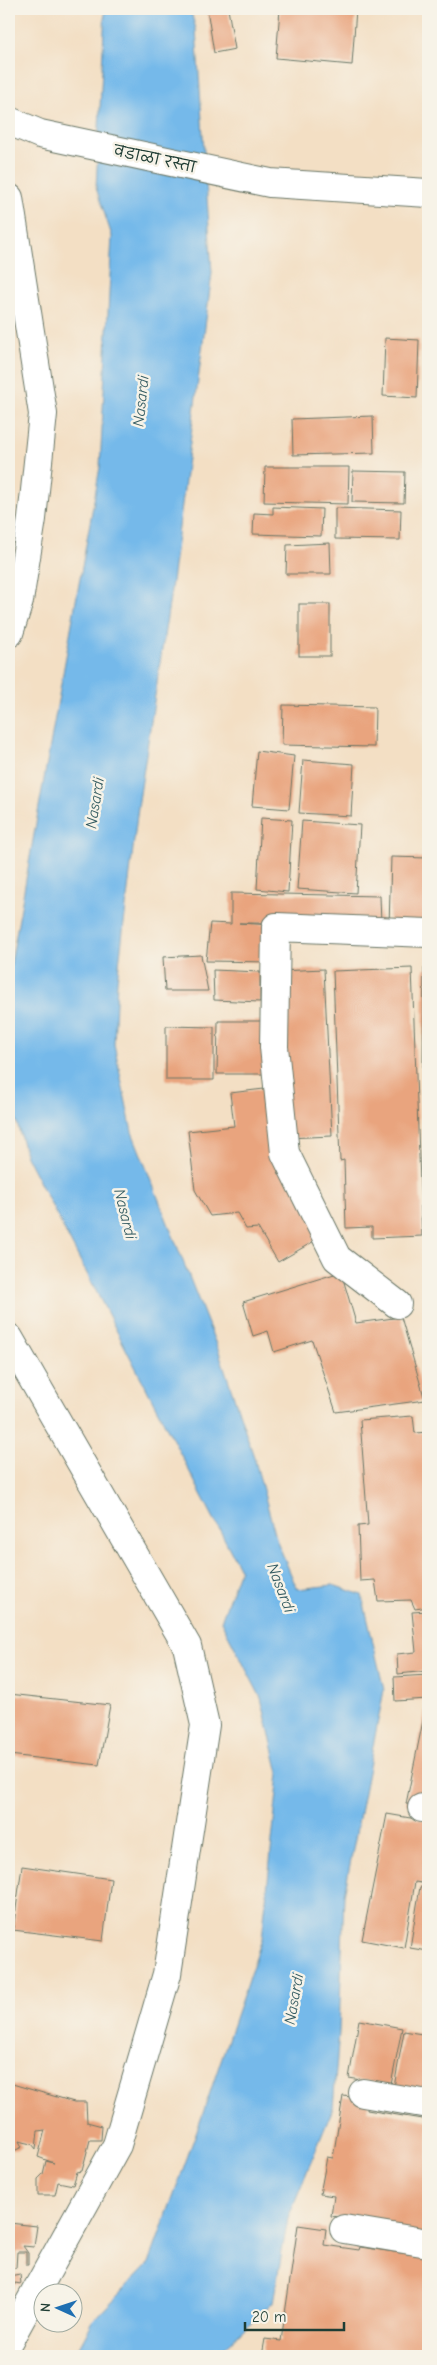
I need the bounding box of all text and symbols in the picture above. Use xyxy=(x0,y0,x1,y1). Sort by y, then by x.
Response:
street label: वडाळा रस्ता xyxy=(111,141,198,177)
water label: Nasardi xyxy=(129,374,153,428)
water label: Nasardi xyxy=(82,776,108,830)
water label: Nasardi xyxy=(110,1187,140,1242)
water label: Nasardi xyxy=(263,1561,299,1616)
water label: Nasardi xyxy=(281,1972,307,2026)
north arrow xyxy=(32,2282,82,2332)
scale bar xyxy=(245,2300,343,2332)
text: N xyxy=(37,2302,54,2312)
text: 20 m xyxy=(252,2308,286,2326)

